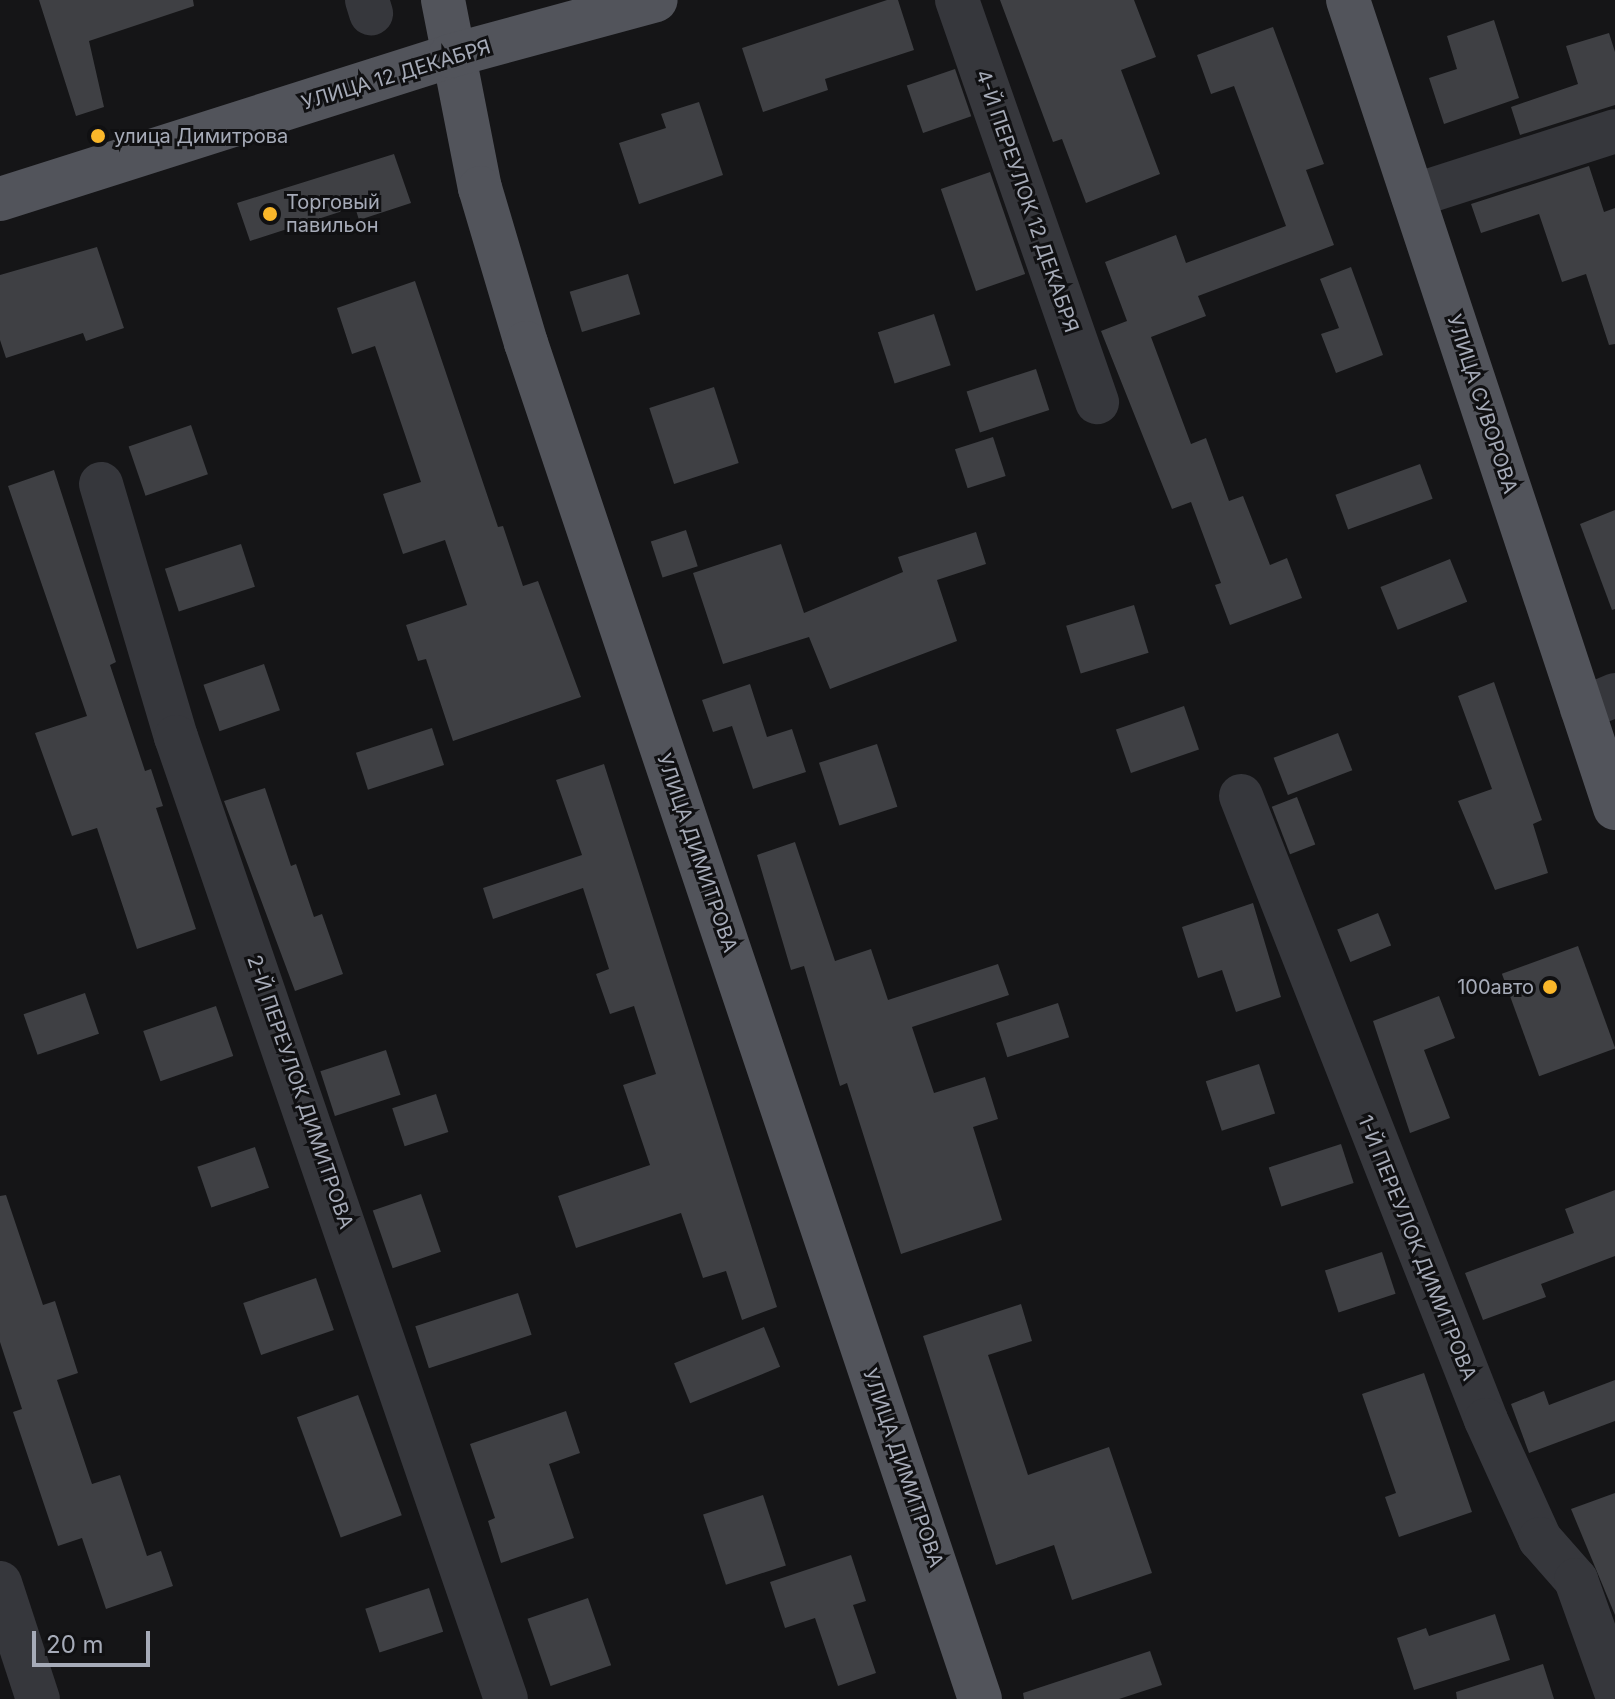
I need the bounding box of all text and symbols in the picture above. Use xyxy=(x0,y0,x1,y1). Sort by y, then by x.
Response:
street label: УЛИЦА 12 ДЕКАБРЯ xyxy=(298,35,494,115)
street label: 4-Й ПЕРЕУЛОК 12 ДЕКАБРЯ xyxy=(971,66,1083,336)
place label: улица Димитрова xyxy=(114,124,288,148)
marker: улица Димитрова xyxy=(89,127,107,145)
place label: Торговый павильон xyxy=(286,190,380,237)
marker: Торговый павильон xyxy=(261,205,279,223)
street label: УЛИЦА СУВОРОВА xyxy=(1442,311,1522,497)
street label: УЛИЦА ДИМИТРОВА xyxy=(652,750,742,956)
street label: 2-Й ПЕРЕУЛОК ДИМИТРОВА xyxy=(242,952,358,1232)
place label: 100авто xyxy=(1457,975,1534,999)
marker: 100авто xyxy=(1541,978,1559,996)
street label: 1-Й ПЕРЕУЛОК ДИМИТРОВА xyxy=(1353,1112,1481,1384)
street label: УЛИЦА ДИМИТРОВА xyxy=(858,1365,948,1571)
scale bar xyxy=(36,1615,154,1665)
text: 20 m xyxy=(46,1630,104,1659)

